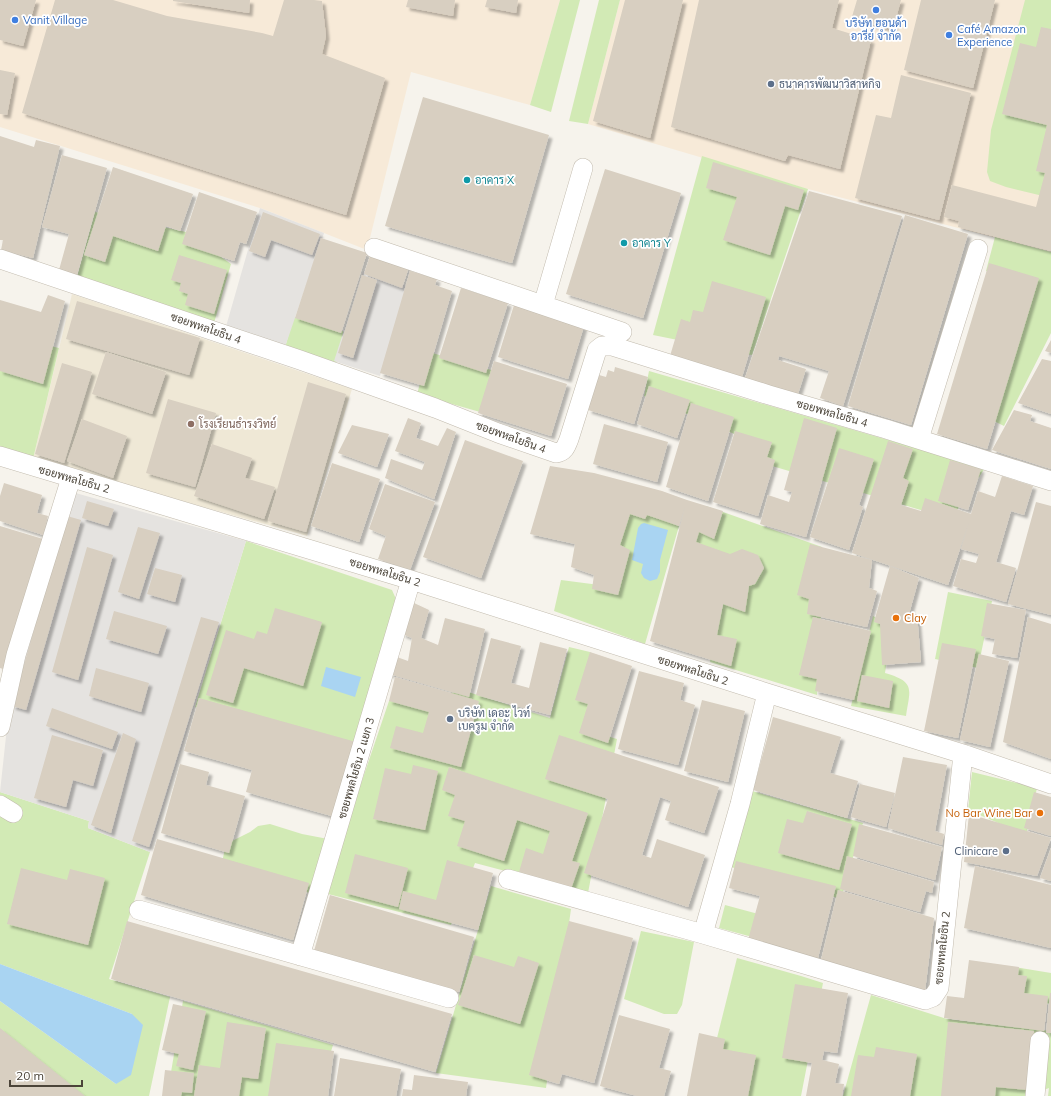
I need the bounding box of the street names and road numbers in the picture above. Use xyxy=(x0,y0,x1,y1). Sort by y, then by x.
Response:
street label: ซอยพหลโยธิน 4 xyxy=(169,308,244,347)
street label: ซอยพหลโยธิน 4 xyxy=(795,395,870,430)
street label: ซอยพหลโยธิน 4 xyxy=(474,417,549,456)
street label: ซอยพหลโยธิน 2 xyxy=(37,461,112,496)
street label: ซอยพหลโยธิน 2 xyxy=(348,554,423,590)
street label: ซอยพหลโยธิน 2 xyxy=(656,651,731,688)
street label: ซอยพหลโยธิน 2 แยก 3 xyxy=(334,715,377,820)
street label: ซอยพหลโยธิน 2 xyxy=(930,910,953,985)

